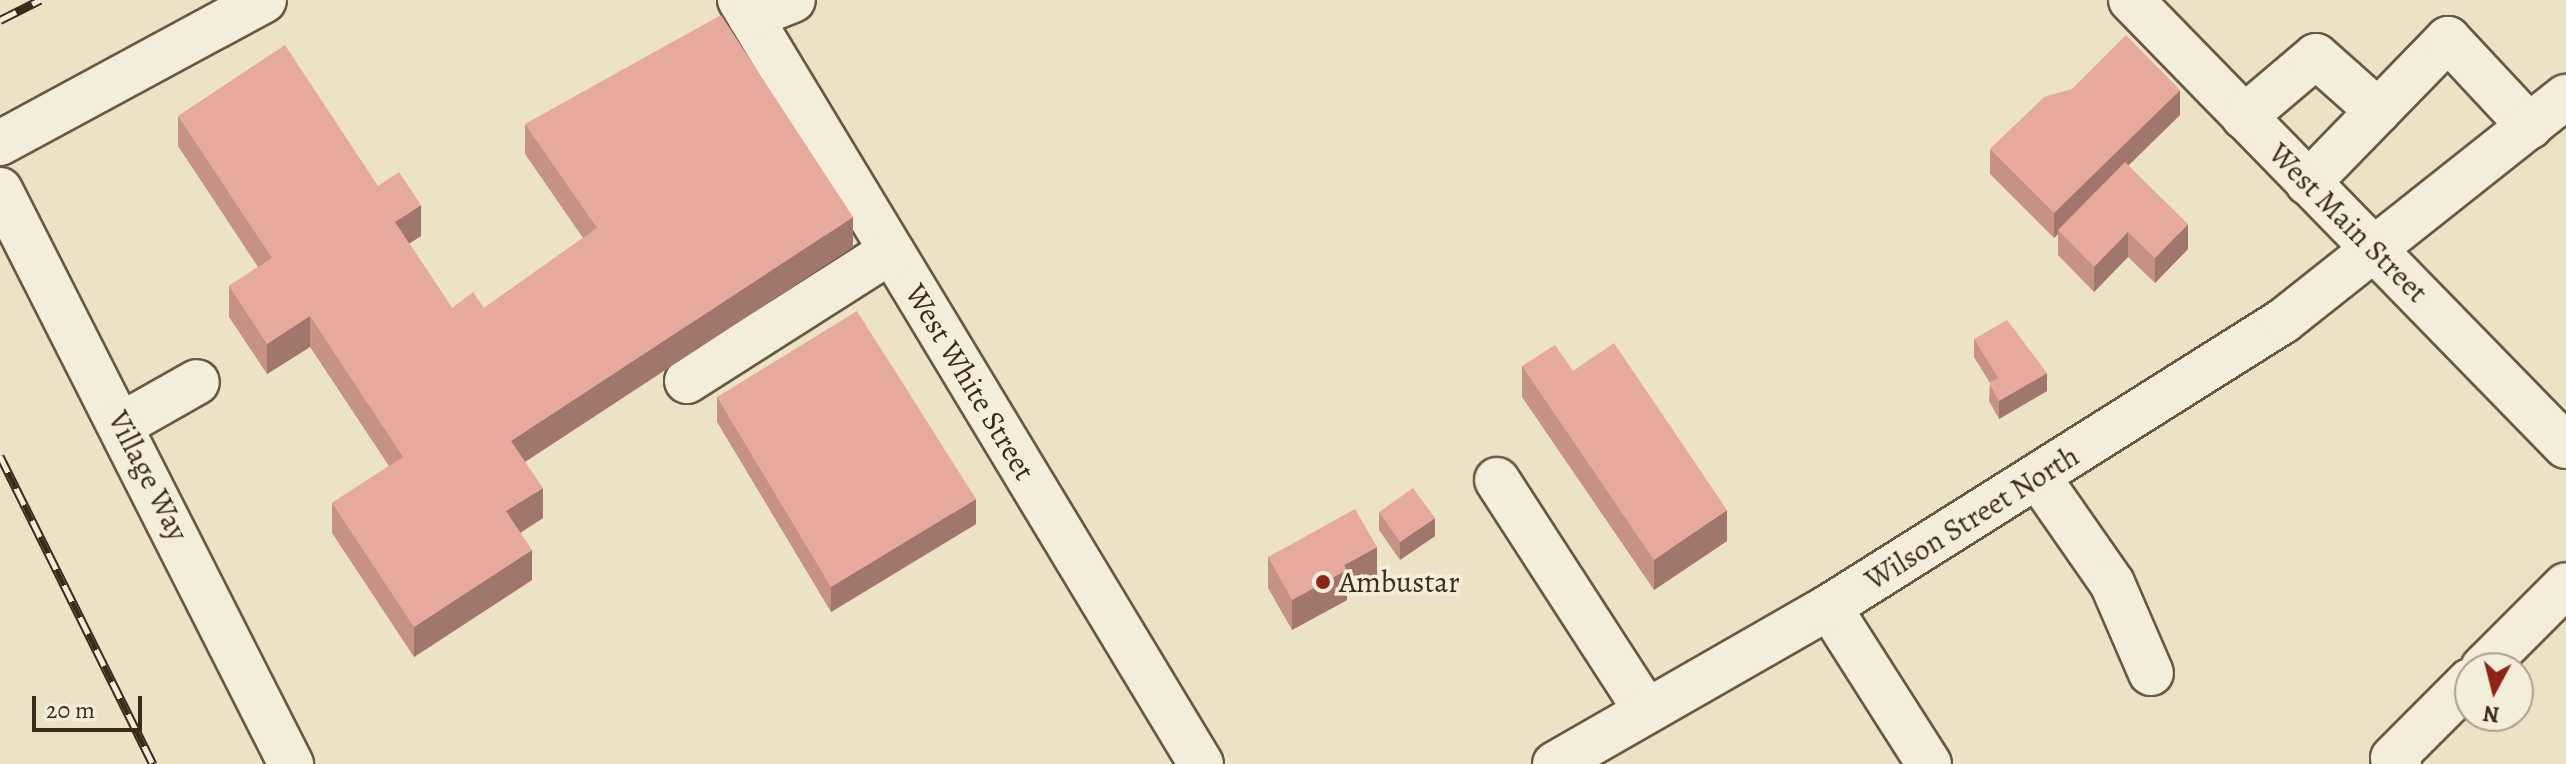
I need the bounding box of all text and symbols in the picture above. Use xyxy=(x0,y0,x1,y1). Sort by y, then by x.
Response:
street label: West Main Street xyxy=(2261,136,2435,310)
street label: West White Street xyxy=(897,277,1043,487)
street label: Village Way xyxy=(100,405,196,547)
street label: Wilson Street North xyxy=(1859,438,2085,598)
place label: Ambustar xyxy=(1339,564,1460,600)
marker: Ambustar xyxy=(1314,573,1332,591)
north arrow xyxy=(2454,652,2534,732)
scale bar xyxy=(36,680,146,730)
text: 20 m xyxy=(46,694,95,726)
text: N xyxy=(2482,698,2501,730)

